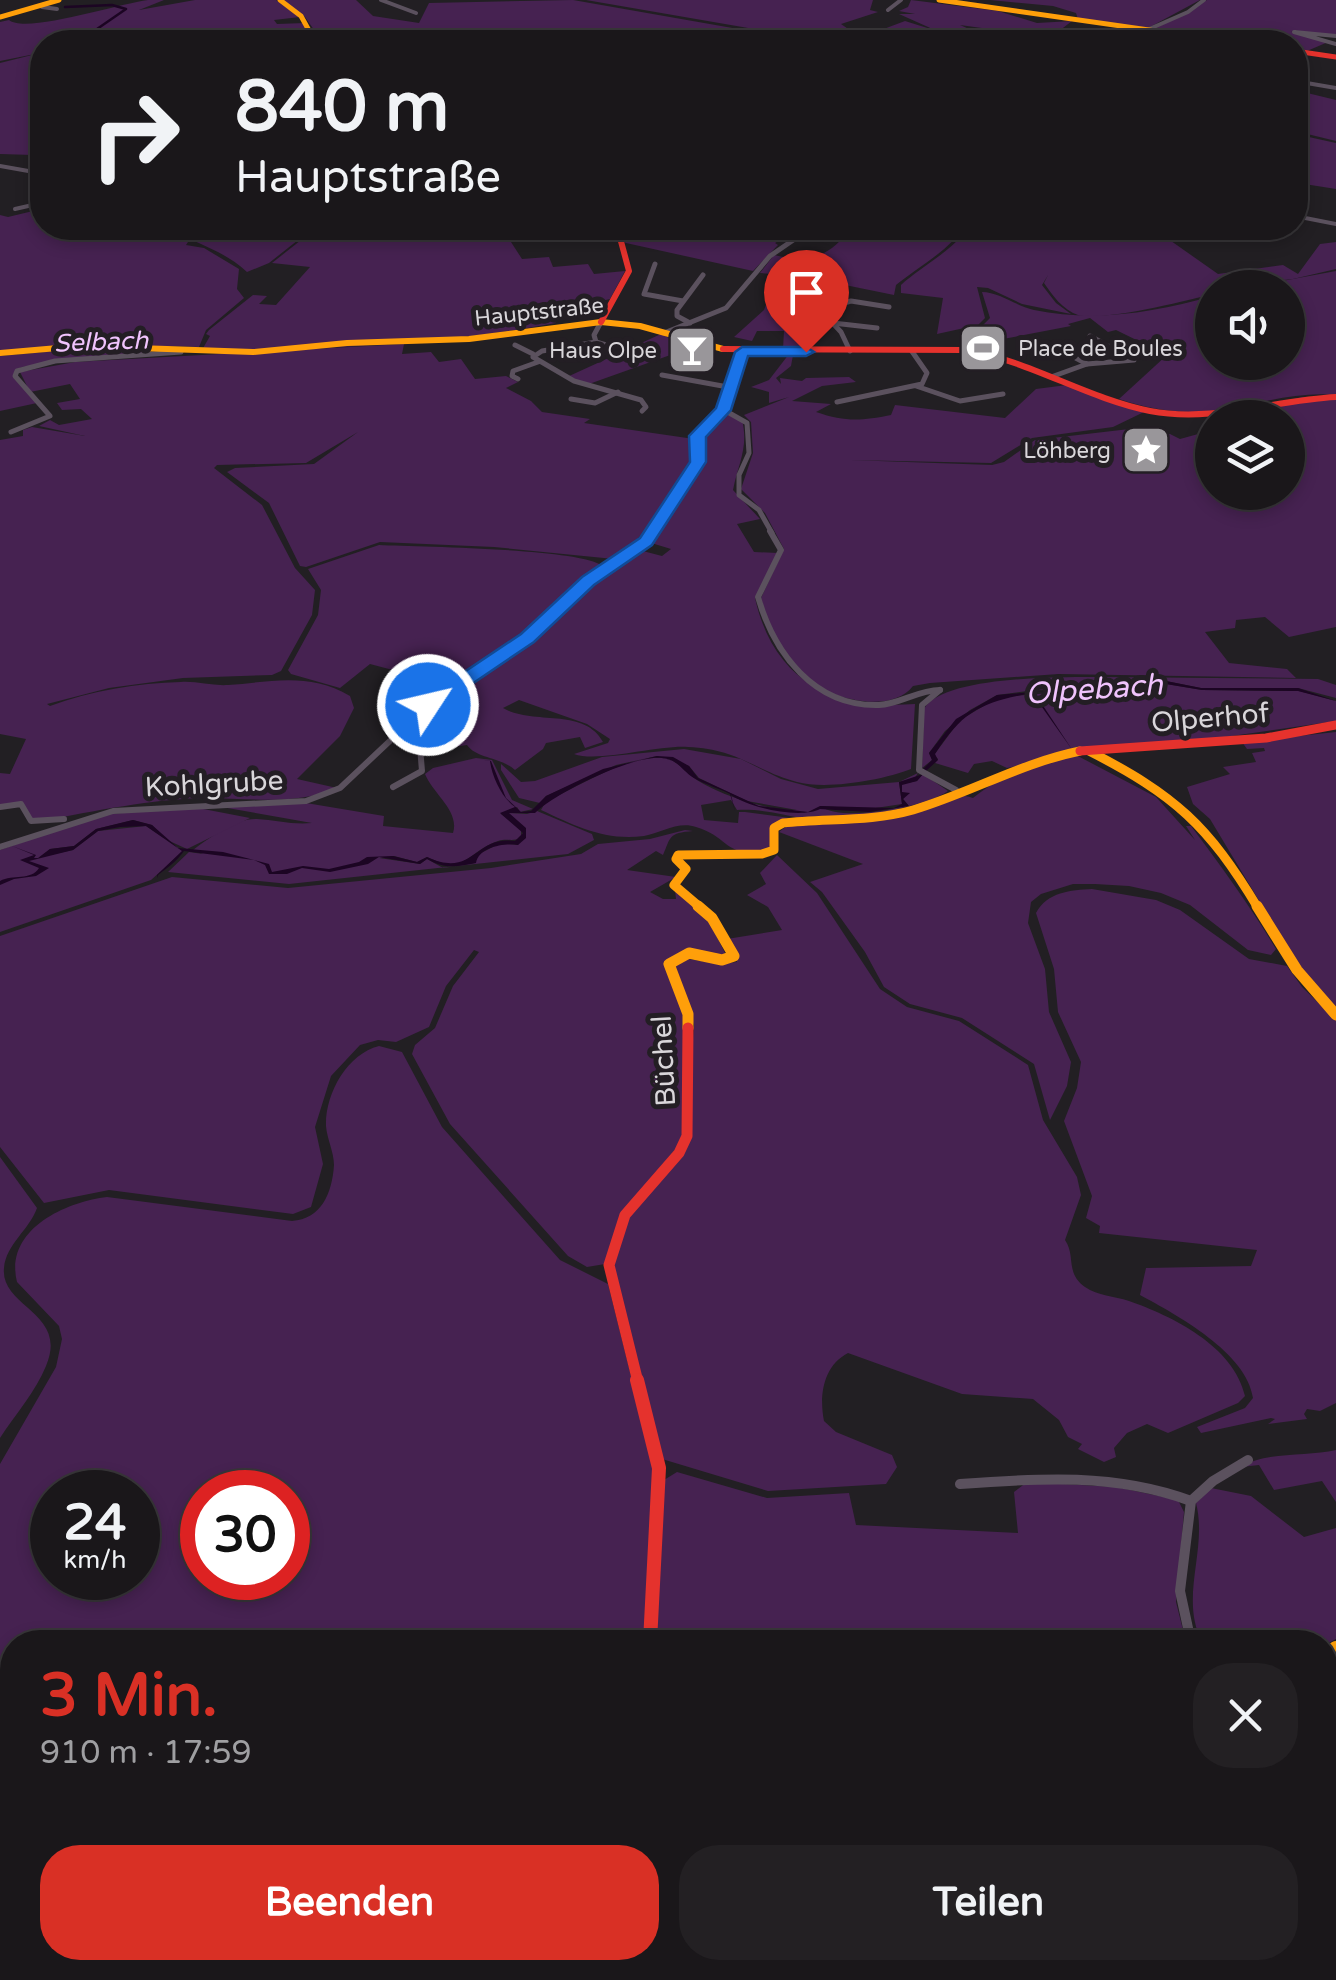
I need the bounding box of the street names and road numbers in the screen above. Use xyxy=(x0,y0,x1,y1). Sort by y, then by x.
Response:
street label: Hauptstraße xyxy=(473,292,605,332)
street label: Olperhof xyxy=(1150,696,1271,740)
street label: Kohlgrube xyxy=(144,763,284,805)
street label: Büchel xyxy=(645,1015,683,1107)

